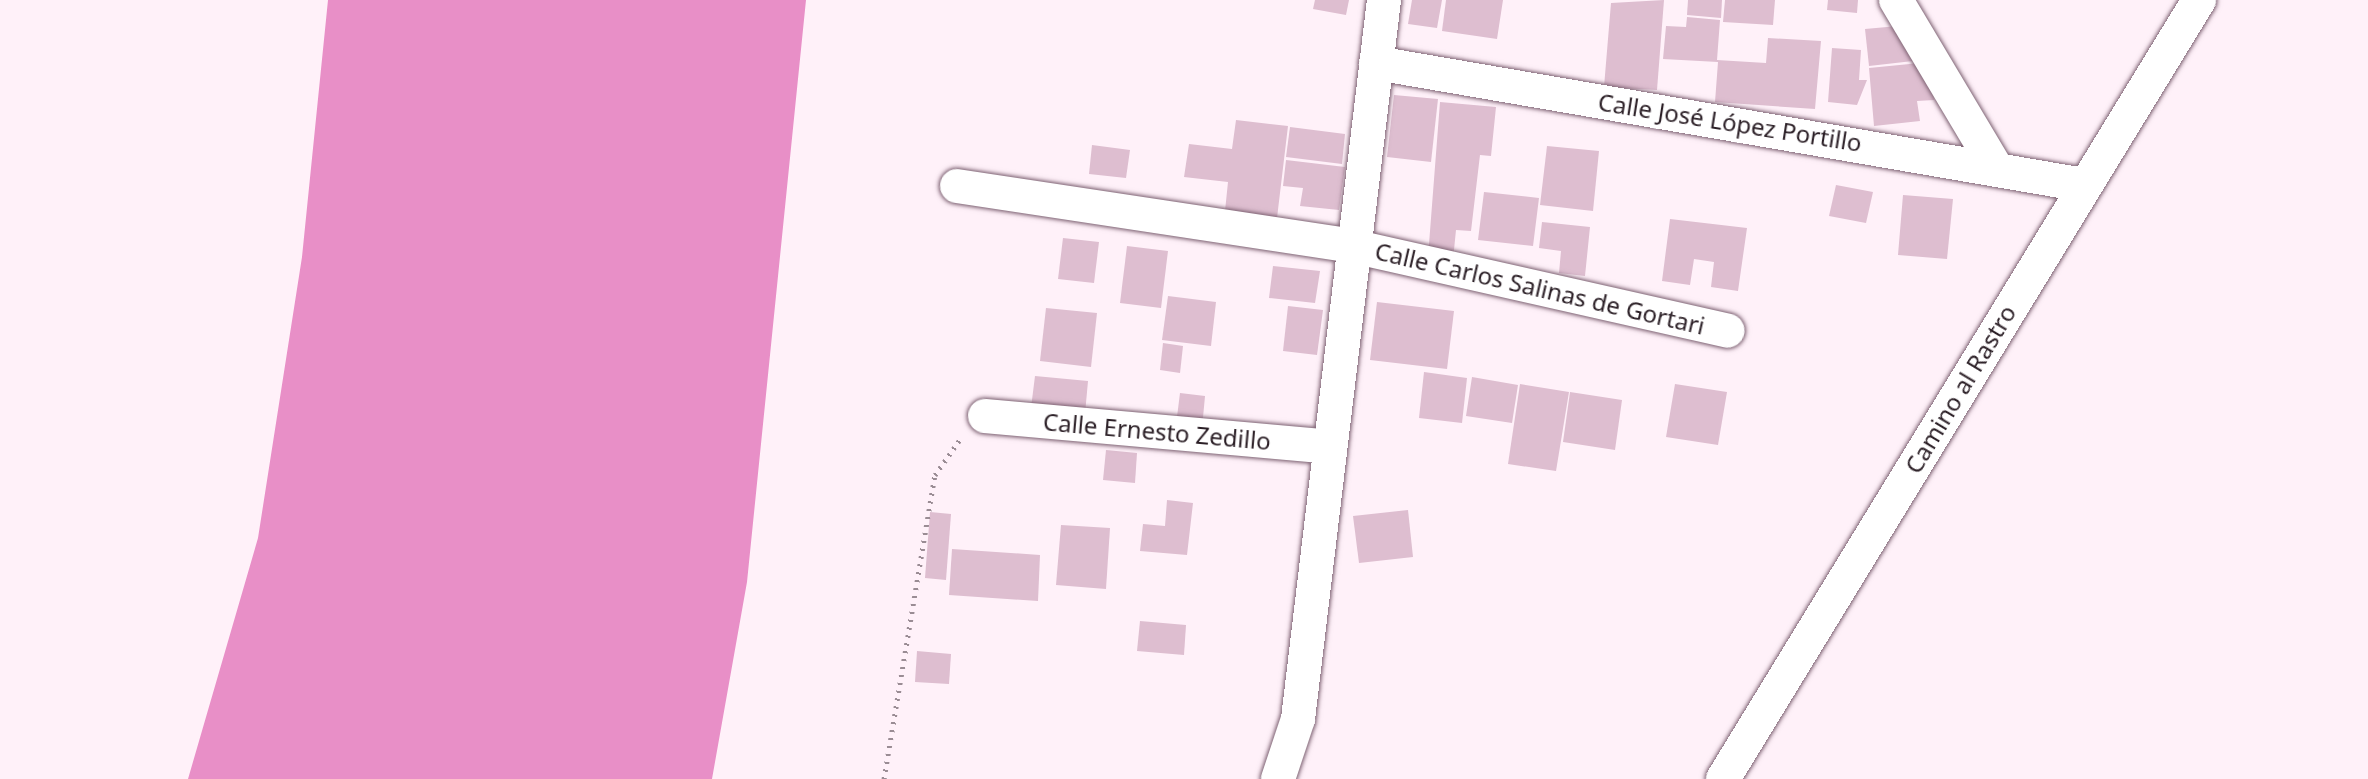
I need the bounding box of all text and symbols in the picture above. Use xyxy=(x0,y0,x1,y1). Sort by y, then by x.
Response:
street label: Calle José López Portillo xyxy=(1596,87,1864,157)
street label: Calle Carlos Salinas de Gortari xyxy=(1372,236,1708,340)
street label: Camino al Rastro xyxy=(1898,300,2022,478)
street label: Calle Ernesto Zedillo xyxy=(1042,407,1272,455)

